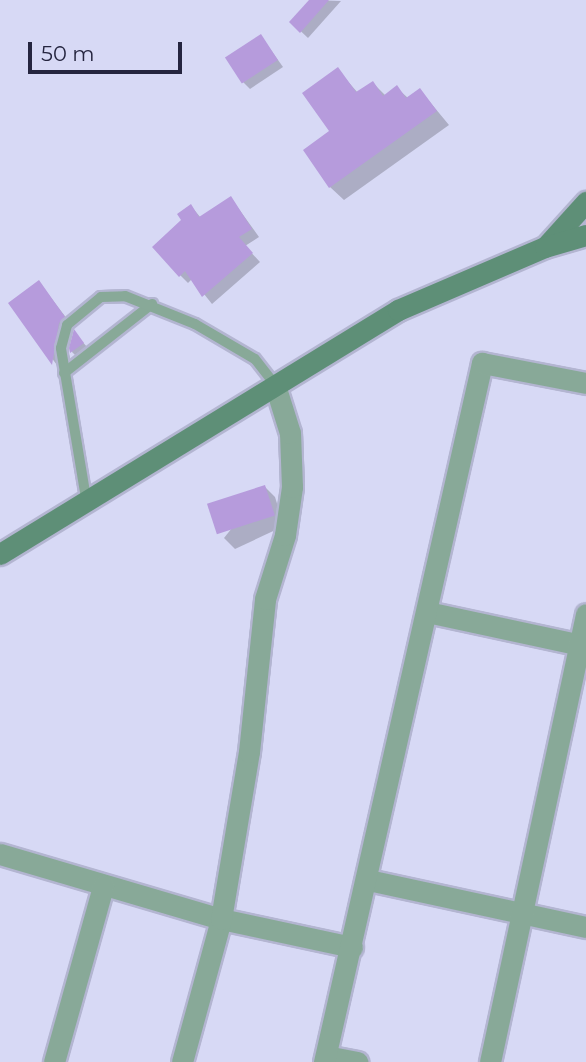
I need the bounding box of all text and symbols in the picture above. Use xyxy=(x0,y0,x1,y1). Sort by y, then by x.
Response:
scale bar xyxy=(32,28,186,72)
text: 50 m xyxy=(41,41,95,66)

